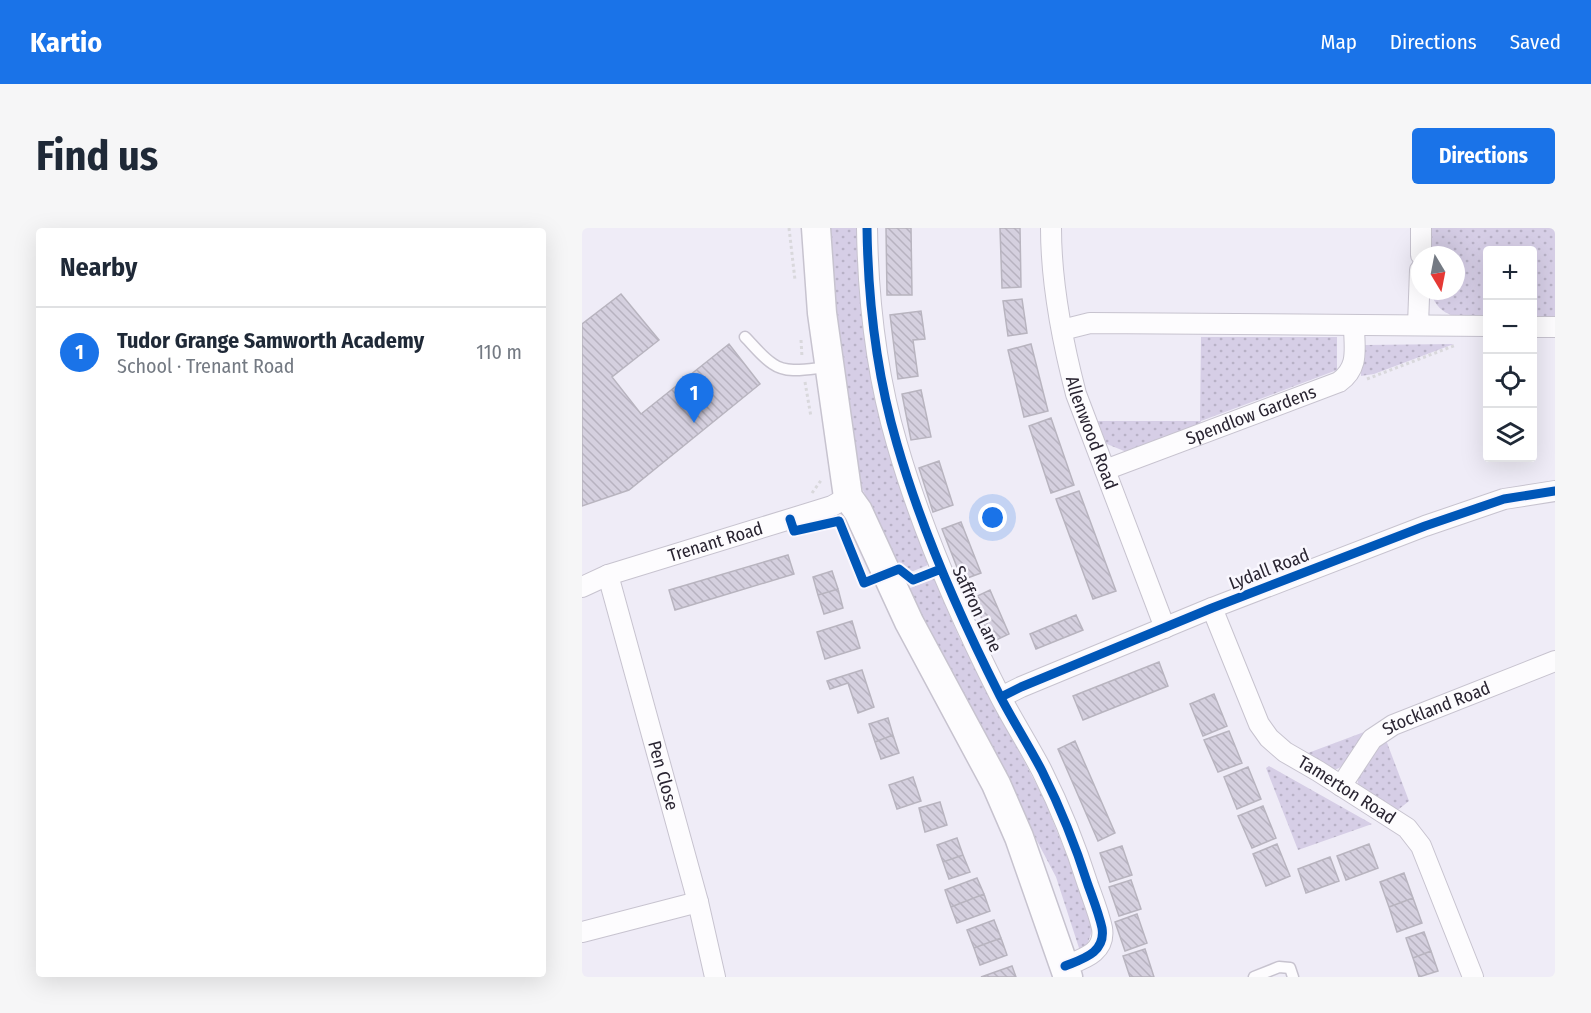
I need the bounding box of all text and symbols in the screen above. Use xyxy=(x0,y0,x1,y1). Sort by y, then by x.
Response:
text: Kartio xyxy=(30,26,102,59)
text: Map xyxy=(1320,29,1357,55)
text: Directions xyxy=(1390,29,1477,55)
text: Saved xyxy=(1510,29,1561,55)
button: Directions xyxy=(1412,128,1555,184)
text: Find us xyxy=(36,131,158,181)
north arrow xyxy=(1411,246,1465,300)
map controls xyxy=(1483,246,1537,462)
button: + xyxy=(1483,246,1537,300)
text: Nearby xyxy=(60,252,137,283)
button: − xyxy=(1483,300,1537,354)
text: Tudor Grange Samworth Academy xyxy=(117,327,424,354)
text: 1 xyxy=(75,340,84,364)
text: 110 m xyxy=(476,340,522,364)
text: School · Trenant Road xyxy=(117,354,295,378)
button: locate xyxy=(1483,354,1537,408)
pin: 1 xyxy=(674,374,714,423)
street label: Allenwood Road xyxy=(1061,374,1122,493)
street label: Spendlow Gardens xyxy=(1183,380,1320,450)
button: layers xyxy=(1483,408,1537,462)
your location xyxy=(978,503,1007,532)
street label: Trenant Road xyxy=(665,517,765,567)
street label: Lydall Road xyxy=(1226,544,1312,594)
street label: Saffron Lane xyxy=(947,562,1007,656)
street label: Stockland Road xyxy=(1378,677,1493,740)
street label: Pen Close xyxy=(643,738,683,813)
street label: Tamerton Road xyxy=(1294,751,1400,829)

